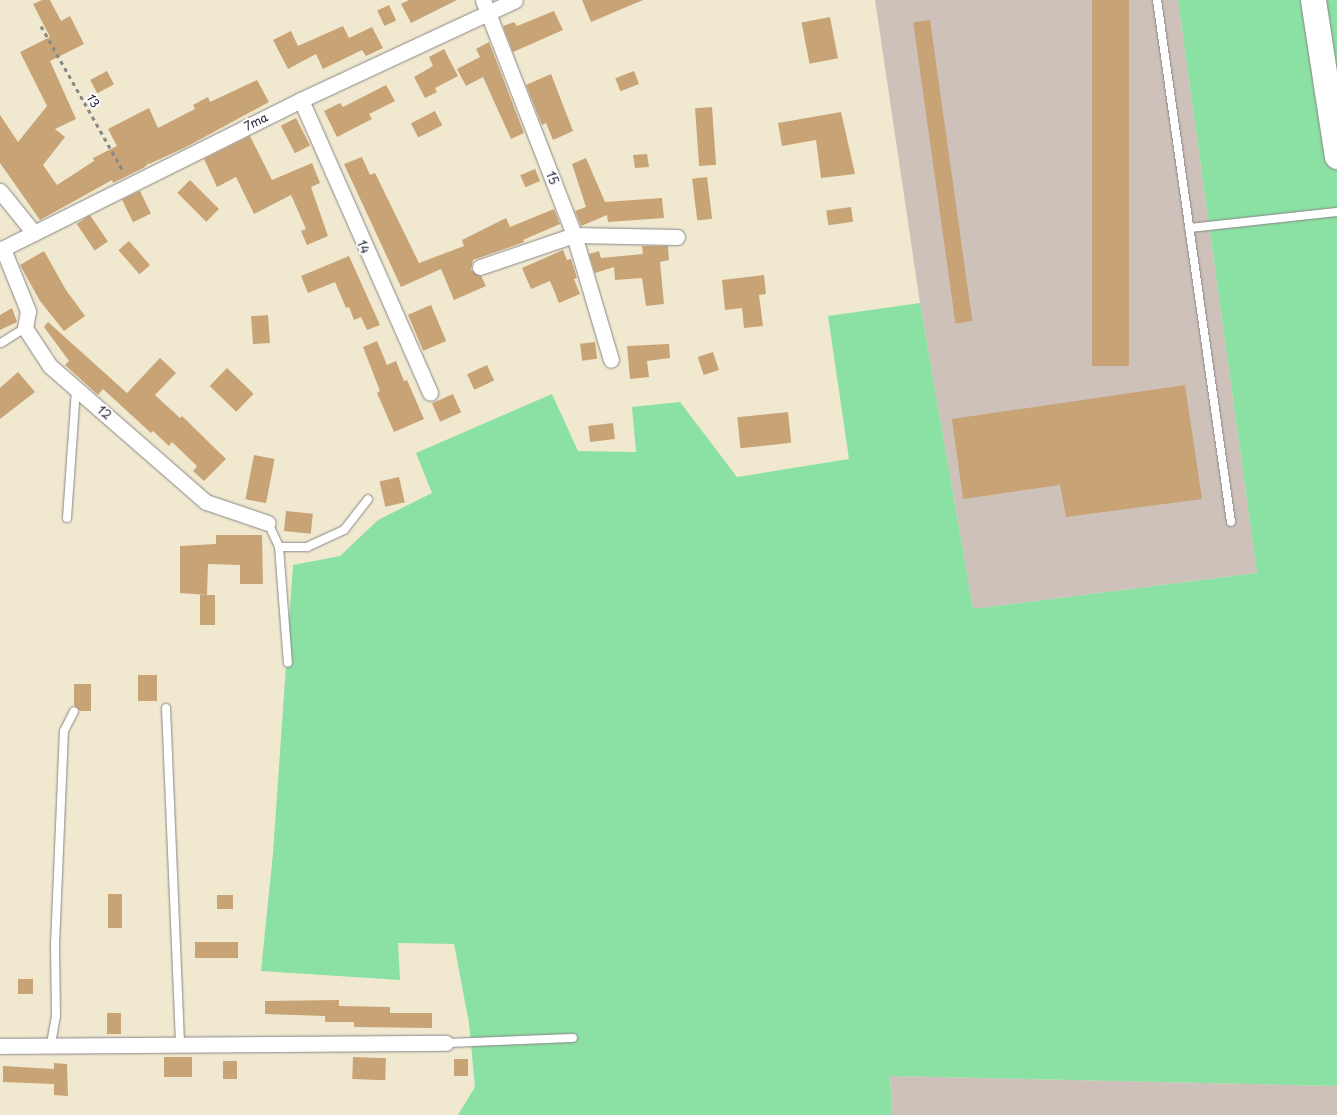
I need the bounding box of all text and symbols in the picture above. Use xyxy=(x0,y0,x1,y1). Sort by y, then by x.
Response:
street label: 13 xyxy=(83,92,103,110)
street label: 7ma xyxy=(242,110,270,134)
street label: 15 xyxy=(543,169,561,187)
street label: 14 xyxy=(354,238,372,256)
street label: 12 xyxy=(94,403,114,423)

